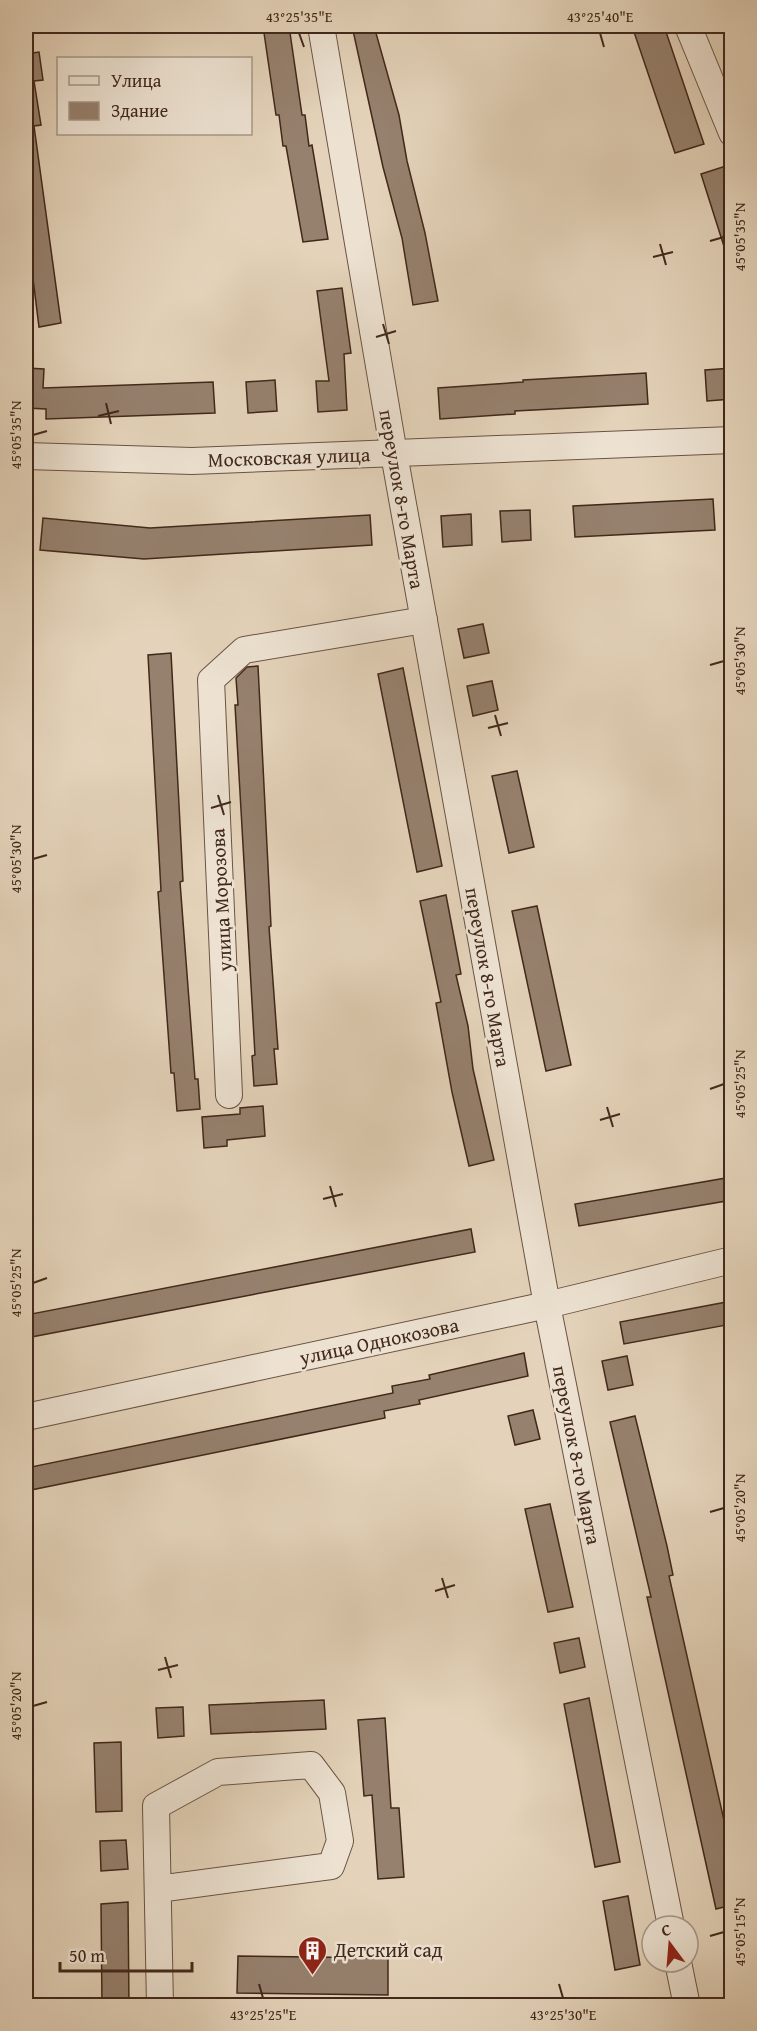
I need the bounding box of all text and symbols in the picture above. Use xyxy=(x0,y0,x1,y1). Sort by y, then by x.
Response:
text: 43°25'35"E xyxy=(266,6,333,27)
text: 43°25'40"E xyxy=(567,6,634,27)
legend xyxy=(57,57,252,135)
text: Улица xyxy=(111,67,162,94)
text: Здание xyxy=(111,97,168,124)
text: 45°05'35"N xyxy=(729,202,750,271)
text: 45°05'35"N xyxy=(5,400,26,469)
street label: переулок 8-го Марта xyxy=(372,407,433,591)
street label: Московская улица xyxy=(207,439,371,474)
text: 45°05'30"N xyxy=(729,626,750,695)
text: 45°05'30"N xyxy=(5,824,26,893)
street label: улица Морозова xyxy=(202,827,239,973)
street label: переулок 8-го Марта xyxy=(458,885,519,1069)
text: 45°05'25"N xyxy=(729,1049,750,1118)
text: 45°05'25"N xyxy=(5,1248,26,1317)
street label: улица Однокозова xyxy=(296,1309,462,1372)
street label: переулок 8-го Марта xyxy=(546,1363,609,1547)
text: 45°05'20"N xyxy=(729,1473,750,1542)
text: 45°05'20"N xyxy=(5,1671,26,1740)
text: 45°05'15"N xyxy=(729,1897,750,1966)
north arrow xyxy=(640,1914,700,1974)
text: С xyxy=(658,1917,674,1942)
building icon: Детский сад xyxy=(297,1934,329,1976)
scale bar xyxy=(60,1935,192,1973)
place label: Детский сад xyxy=(333,1935,443,1964)
text: 50 m xyxy=(69,1942,105,1969)
text: 43°25'25"E xyxy=(230,2004,297,2025)
text: 43°25'30"E xyxy=(530,2004,597,2025)

